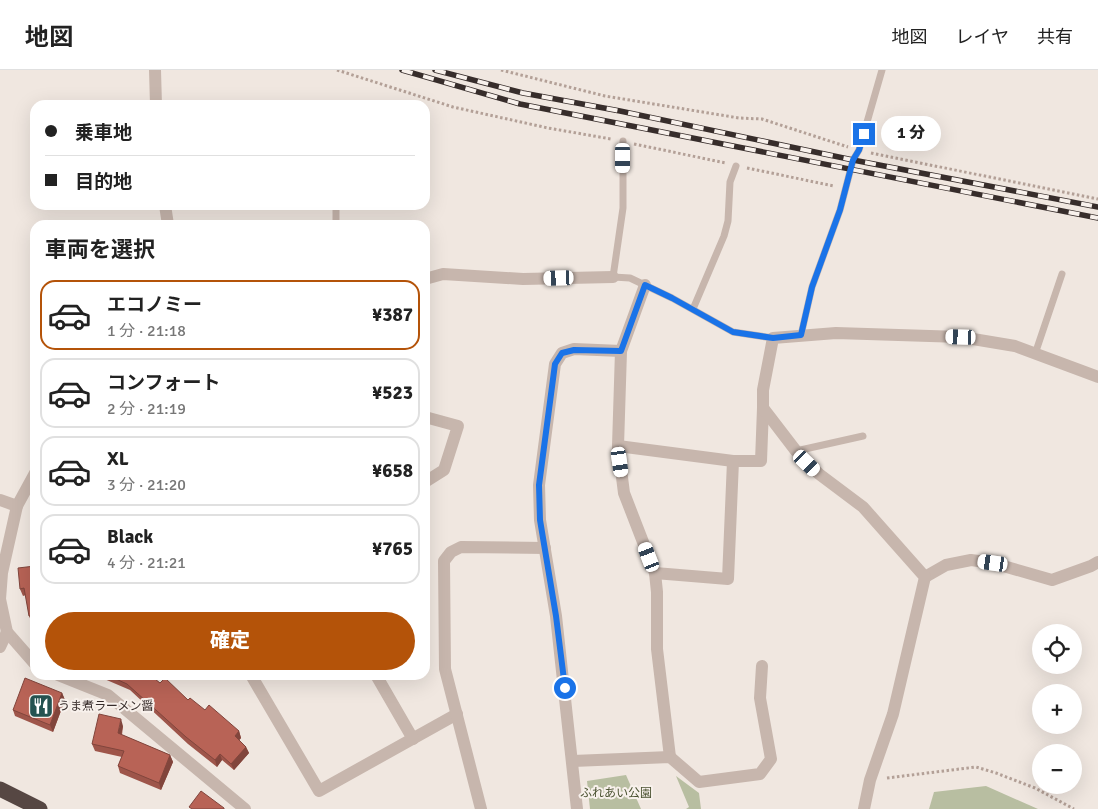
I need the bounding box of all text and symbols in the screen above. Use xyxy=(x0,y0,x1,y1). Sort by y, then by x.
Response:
text: 地図 xyxy=(25,22,73,52)
text: 地図 xyxy=(892,26,928,48)
text: レイヤ xyxy=(956,26,1009,48)
text: 共有 xyxy=(1037,26,1073,48)
callout: 1 分 xyxy=(882,116,942,152)
text: 乗車地 xyxy=(75,121,132,145)
route end xyxy=(853,123,875,145)
text: 1 分 xyxy=(897,123,925,143)
car xyxy=(615,143,630,173)
text: 目的地 xyxy=(75,170,132,194)
text: 車両を選択 xyxy=(45,236,155,263)
car xyxy=(543,270,574,286)
icon: car xyxy=(47,293,92,338)
text: エコノミー xyxy=(107,293,202,317)
text: ¥387 xyxy=(372,303,413,327)
text: 1 分 · 21:18 xyxy=(107,321,186,341)
car xyxy=(945,329,976,345)
icon: car xyxy=(47,371,92,416)
text: コンフォート xyxy=(107,371,220,395)
text: ¥523 xyxy=(372,381,413,405)
text: 2 分 · 21:19 xyxy=(107,399,186,419)
car xyxy=(610,446,629,478)
text: XL xyxy=(107,447,129,471)
car xyxy=(790,447,823,479)
icon: car xyxy=(47,449,92,494)
text: ¥658 xyxy=(372,459,413,483)
text: 3 分 · 21:20 xyxy=(107,475,186,495)
text: Black xyxy=(107,525,153,549)
icon: car xyxy=(47,527,92,572)
text: ¥765 xyxy=(372,537,413,561)
car xyxy=(636,540,661,574)
text: 4 分 · 21:21 xyxy=(107,553,186,573)
car xyxy=(977,553,1008,573)
button: 確定 xyxy=(45,612,415,670)
map controls xyxy=(1032,624,1082,794)
button: locate xyxy=(1032,624,1082,674)
route start xyxy=(554,677,576,699)
button: + xyxy=(1032,684,1082,734)
restaurant icon: うま煮ラーメン醤 xyxy=(28,693,54,719)
place label: うま煮ラーメン醤 xyxy=(58,699,154,714)
button: − xyxy=(1032,744,1082,794)
park label: ふれあい公園 xyxy=(580,786,652,801)

